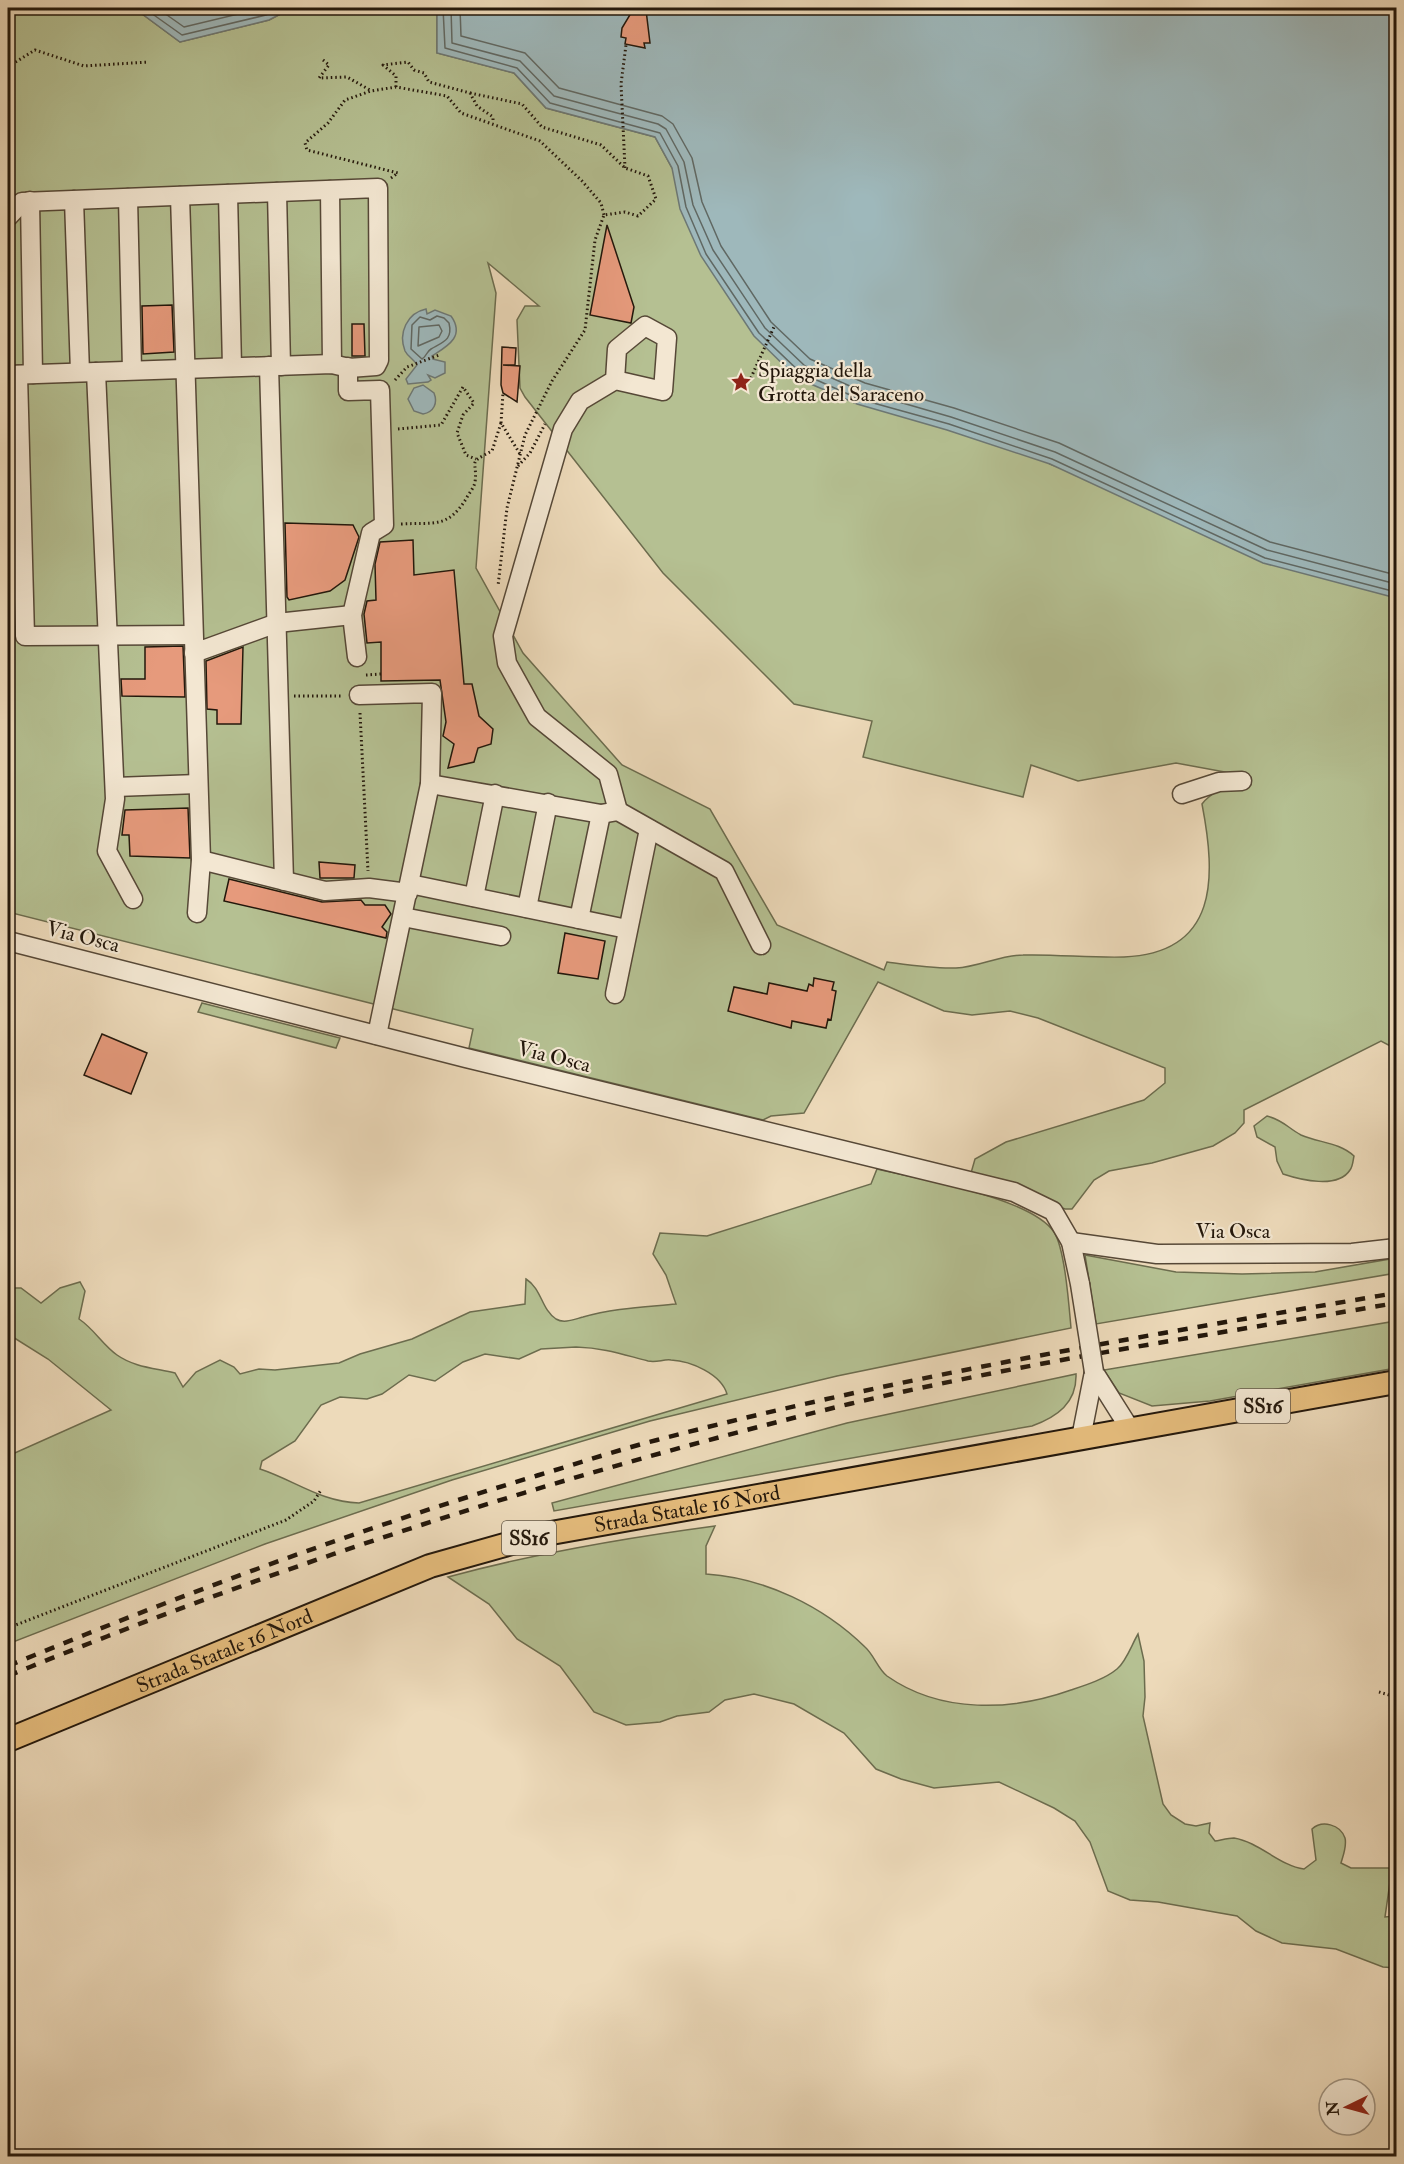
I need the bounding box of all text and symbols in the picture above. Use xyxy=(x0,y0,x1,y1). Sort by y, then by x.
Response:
place label: Spiaggia della Grotta del Saraceno xyxy=(758,357,924,408)
place icon: Spiaggia della Grotta del Saraceno xyxy=(729,370,753,394)
street label: Via Osca xyxy=(43,915,123,959)
street label: Via Osca xyxy=(514,1035,594,1079)
street label: Via Osca xyxy=(1196,1218,1271,1245)
road number: SS16 xyxy=(1236,1389,1290,1423)
street label: Strada Statale 16 Nord xyxy=(592,1479,783,1539)
road number: SS16 xyxy=(502,1521,556,1555)
street label: Strada Statale 16 Nord xyxy=(132,1602,317,1699)
north arrow xyxy=(1317,2077,1377,2137)
text: N xyxy=(1322,2100,1344,2117)

